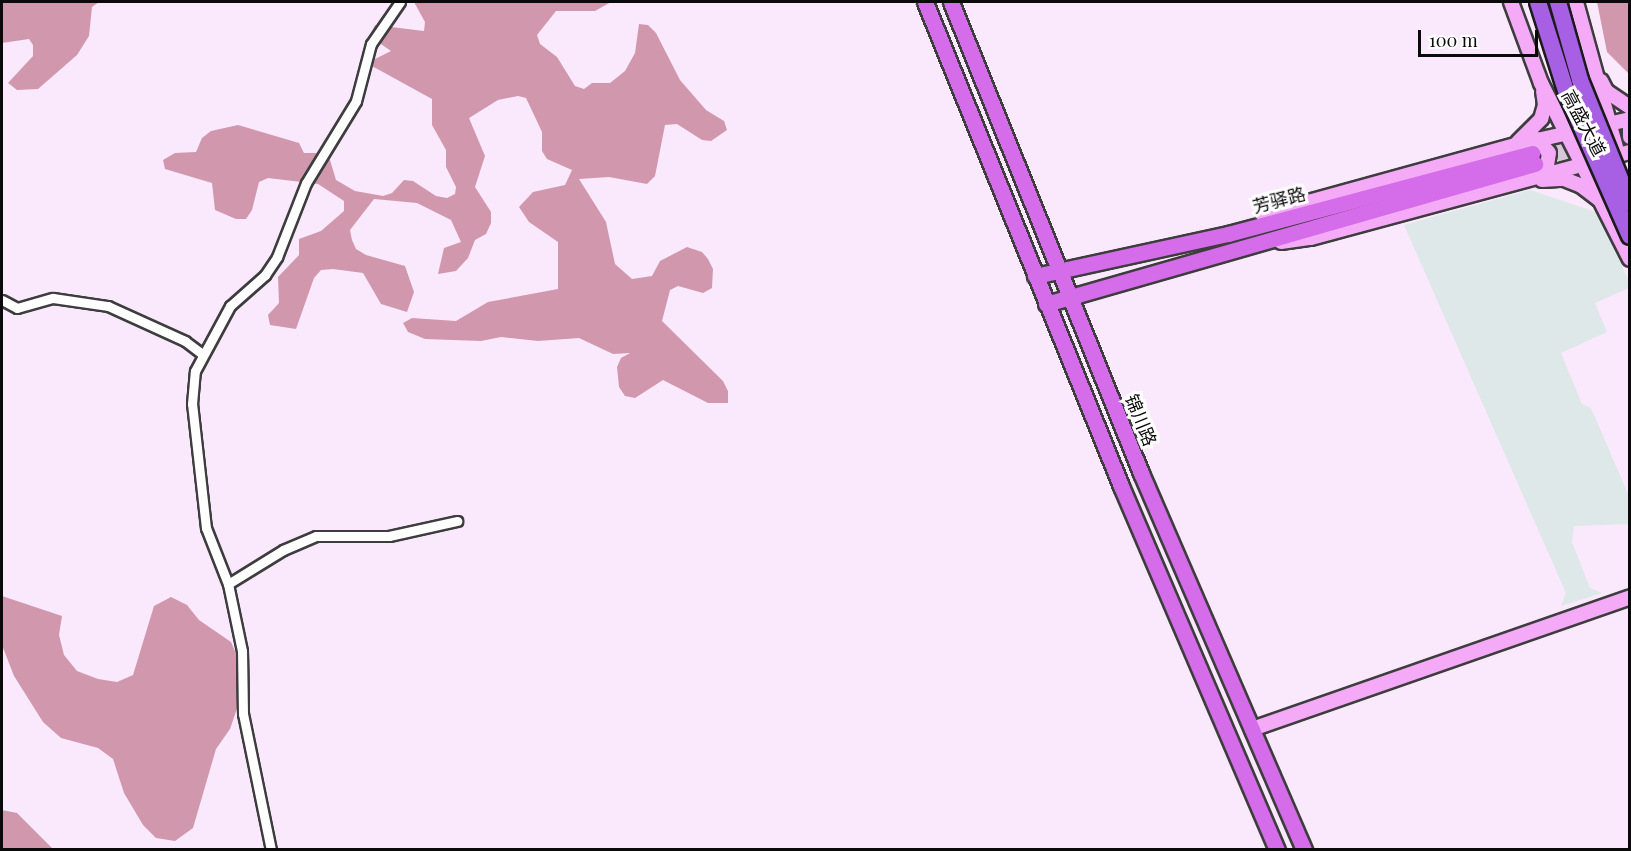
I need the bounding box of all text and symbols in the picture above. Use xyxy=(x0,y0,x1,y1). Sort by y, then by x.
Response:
scale bar xyxy=(1421,18,1541,56)
text: 100 m xyxy=(1429,28,1478,52)
street label: 高盛大道 xyxy=(1558,86,1610,160)
street label: 芳驿路 xyxy=(1250,183,1308,217)
street label: 锦川路 xyxy=(1121,391,1161,449)

